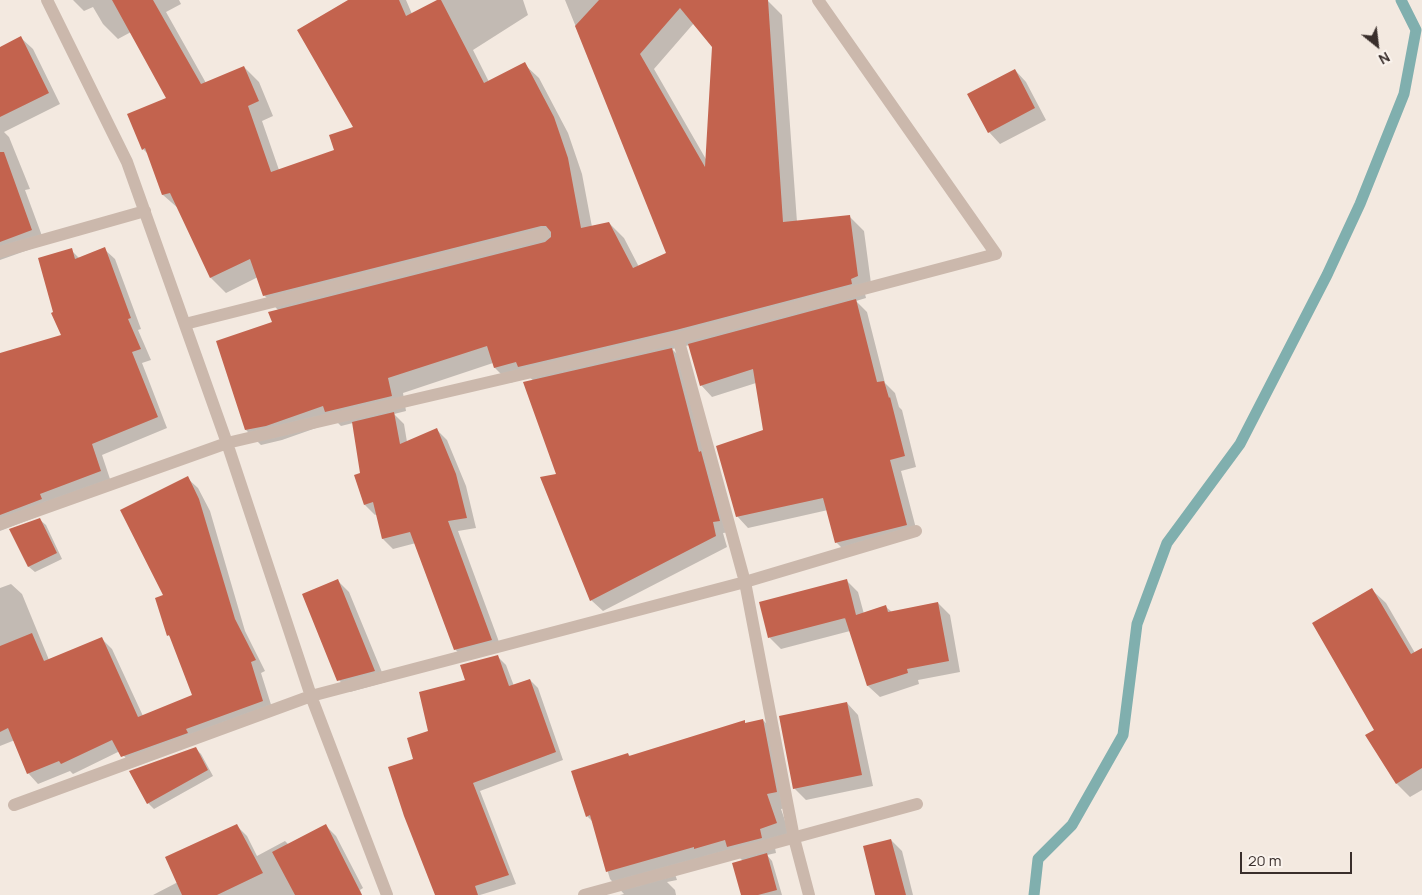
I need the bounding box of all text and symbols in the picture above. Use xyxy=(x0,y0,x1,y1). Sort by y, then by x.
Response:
north arrow xyxy=(1352,20,1402,70)
text: N xyxy=(1376,48,1394,69)
scale bar xyxy=(1242,842,1354,874)
text: 20 m xyxy=(1248,850,1281,871)

